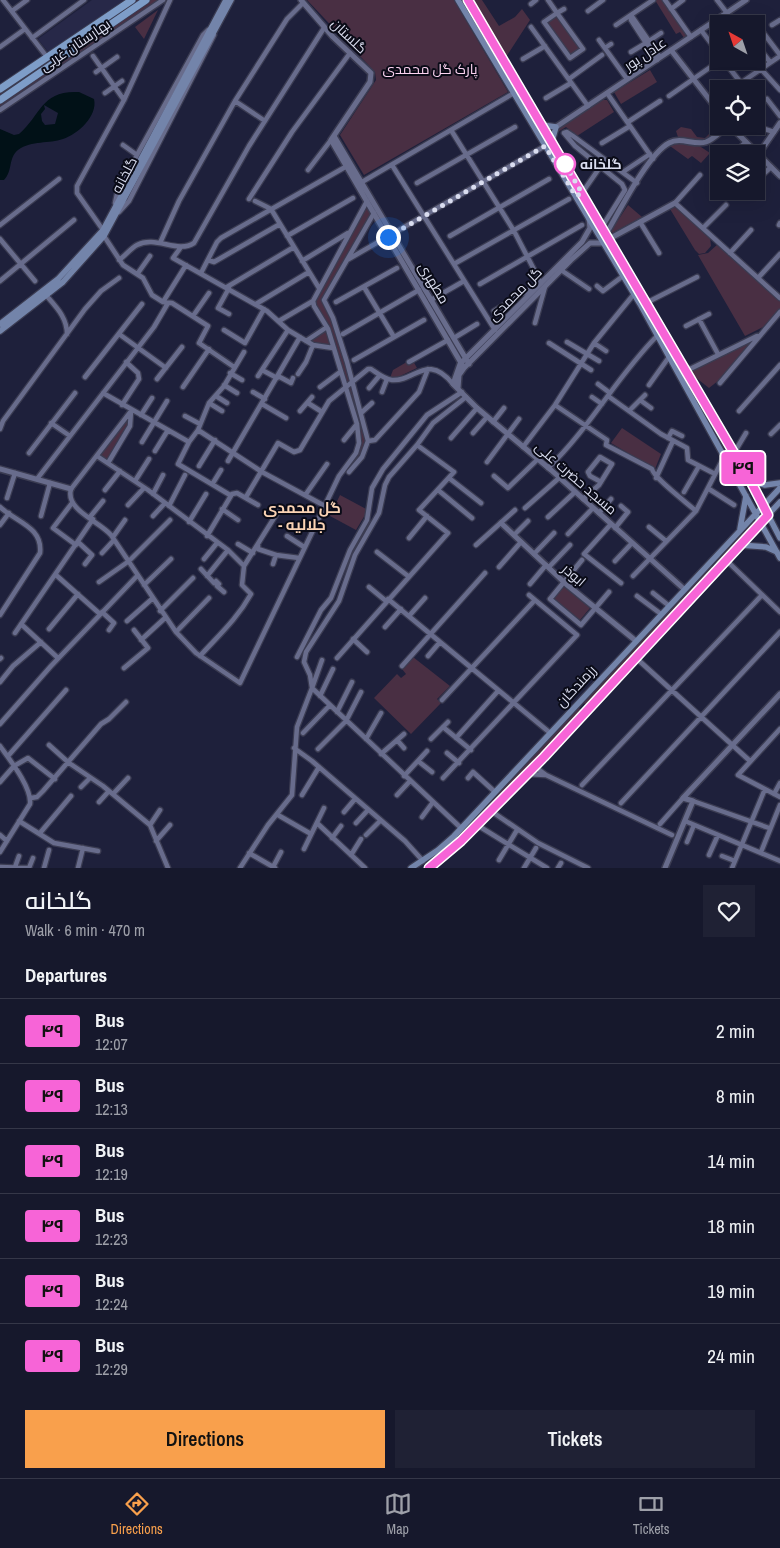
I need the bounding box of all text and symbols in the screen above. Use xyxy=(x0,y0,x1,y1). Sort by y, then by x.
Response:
street label: گلستان xyxy=(327,14,371,58)
street label: بهارستان غربی xyxy=(36,15,114,75)
north arrow xyxy=(710,15,765,70)
map controls xyxy=(710,15,765,200)
street label: عادل پور xyxy=(620,33,670,76)
park label: پارک گل محمدی xyxy=(382,60,478,79)
button: locate xyxy=(710,80,765,135)
button: layers xyxy=(710,145,765,200)
marker: گلخانه xyxy=(554,153,576,175)
street label: گلخانه xyxy=(107,154,141,196)
place label: گلخانه xyxy=(580,155,622,173)
your location xyxy=(376,225,401,250)
street label: مطهری xyxy=(415,259,453,307)
street label: گل محمدی xyxy=(484,263,546,325)
street label: مسجد حضرت علی xyxy=(531,437,621,519)
line badge: ۴۹ xyxy=(720,452,766,484)
text: ۴۹ xyxy=(731,455,755,480)
district label: گل محمدی - جلالیه xyxy=(263,497,341,535)
street label: ابوذر xyxy=(558,559,590,590)
street label: رزمندگان xyxy=(552,661,600,711)
text: گلخانه xyxy=(25,884,92,916)
button: heart xyxy=(703,885,755,937)
text: Walk · 6 min · 470 m xyxy=(25,919,145,941)
text: Departures xyxy=(25,962,107,988)
text: Bus xyxy=(95,1007,124,1033)
text: ۴۹ xyxy=(41,1018,64,1043)
text: 2 min xyxy=(716,1018,755,1044)
text: 12:07 xyxy=(95,1033,128,1055)
text: Bus xyxy=(95,1072,124,1098)
text: ۴۹ xyxy=(41,1083,64,1108)
text: 8 min xyxy=(716,1083,755,1109)
text: 12:13 xyxy=(95,1098,128,1120)
text: Bus xyxy=(95,1137,124,1163)
text: ۴۹ xyxy=(41,1148,64,1173)
text: 14 min xyxy=(707,1148,755,1174)
text: 12:19 xyxy=(95,1163,128,1185)
text: Bus xyxy=(95,1202,124,1228)
text: ۴۹ xyxy=(41,1213,64,1238)
text: 18 min xyxy=(707,1213,755,1239)
text: 12:23 xyxy=(95,1228,128,1250)
text: Bus xyxy=(95,1267,124,1293)
text: ۴۹ xyxy=(41,1278,64,1303)
text: 19 min xyxy=(707,1278,755,1304)
text: 12:24 xyxy=(95,1293,128,1315)
text: Bus xyxy=(95,1332,124,1358)
text: ۴۹ xyxy=(41,1343,64,1368)
text: 24 min xyxy=(707,1343,755,1369)
text: 12:29 xyxy=(95,1358,128,1380)
button: Directions xyxy=(25,1410,385,1468)
button: Tickets xyxy=(395,1410,755,1468)
tab: Directions xyxy=(110,1490,163,1538)
tab: Map xyxy=(384,1490,412,1538)
tab: Tickets xyxy=(633,1490,670,1538)

